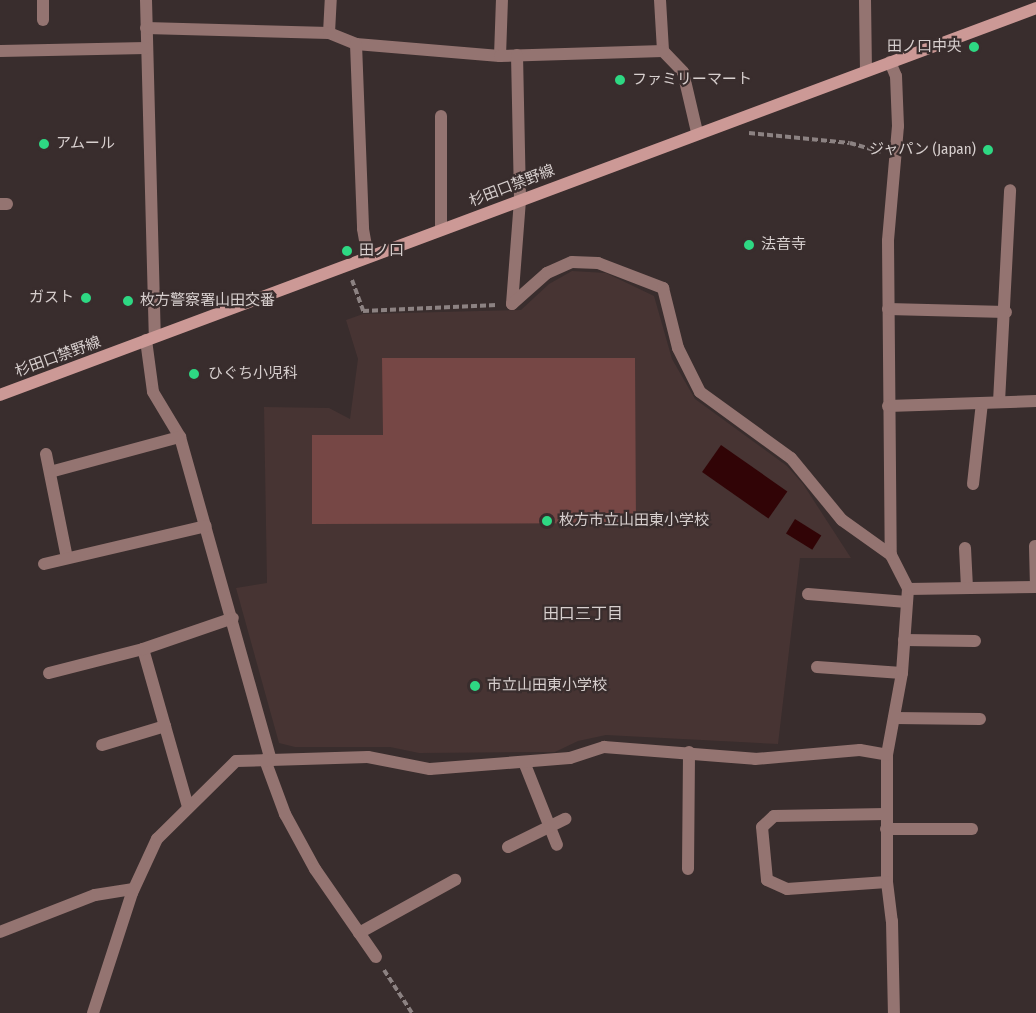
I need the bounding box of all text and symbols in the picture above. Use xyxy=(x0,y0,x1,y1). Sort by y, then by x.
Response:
place label: 田ノ口中央 xyxy=(887,38,962,56)
marker: 田ノ口中央 xyxy=(967,40,981,54)
place label: ファミリーマート xyxy=(632,71,752,89)
marker: ファミリーマート xyxy=(613,73,627,87)
place label: アムール xyxy=(56,135,116,153)
marker: アムール xyxy=(37,137,51,151)
place label: ジャパン (Japan) xyxy=(869,141,976,159)
marker: ジャパン (Japan) xyxy=(981,143,995,157)
street label: 杉田口禁野線 xyxy=(467,161,557,211)
place label: 法音寺 xyxy=(761,236,806,254)
marker: 法音寺 xyxy=(742,238,756,252)
place label: 田ノ口 xyxy=(359,242,404,260)
marker: 田ノ口 xyxy=(340,244,354,258)
place label: ガスト xyxy=(29,289,74,307)
marker: ガスト xyxy=(79,291,93,305)
place label: 枚方警察署山田交番 xyxy=(140,292,275,310)
marker: 枚方警察署山田交番 xyxy=(121,294,135,308)
street label: 杉田口禁野線 xyxy=(13,333,103,381)
marker: ひぐち小児科 xyxy=(185,365,203,383)
place label: ひぐち小児科 xyxy=(208,365,298,383)
place label: 枚方市立山田東小学校 xyxy=(559,512,709,530)
marker: 枚方市立山田東小学校 xyxy=(540,514,554,528)
district label: 田口三丁目 xyxy=(543,604,623,624)
place label: 市立山田東小学校 xyxy=(487,677,607,695)
marker: 市立山田東小学校 xyxy=(468,679,482,693)

